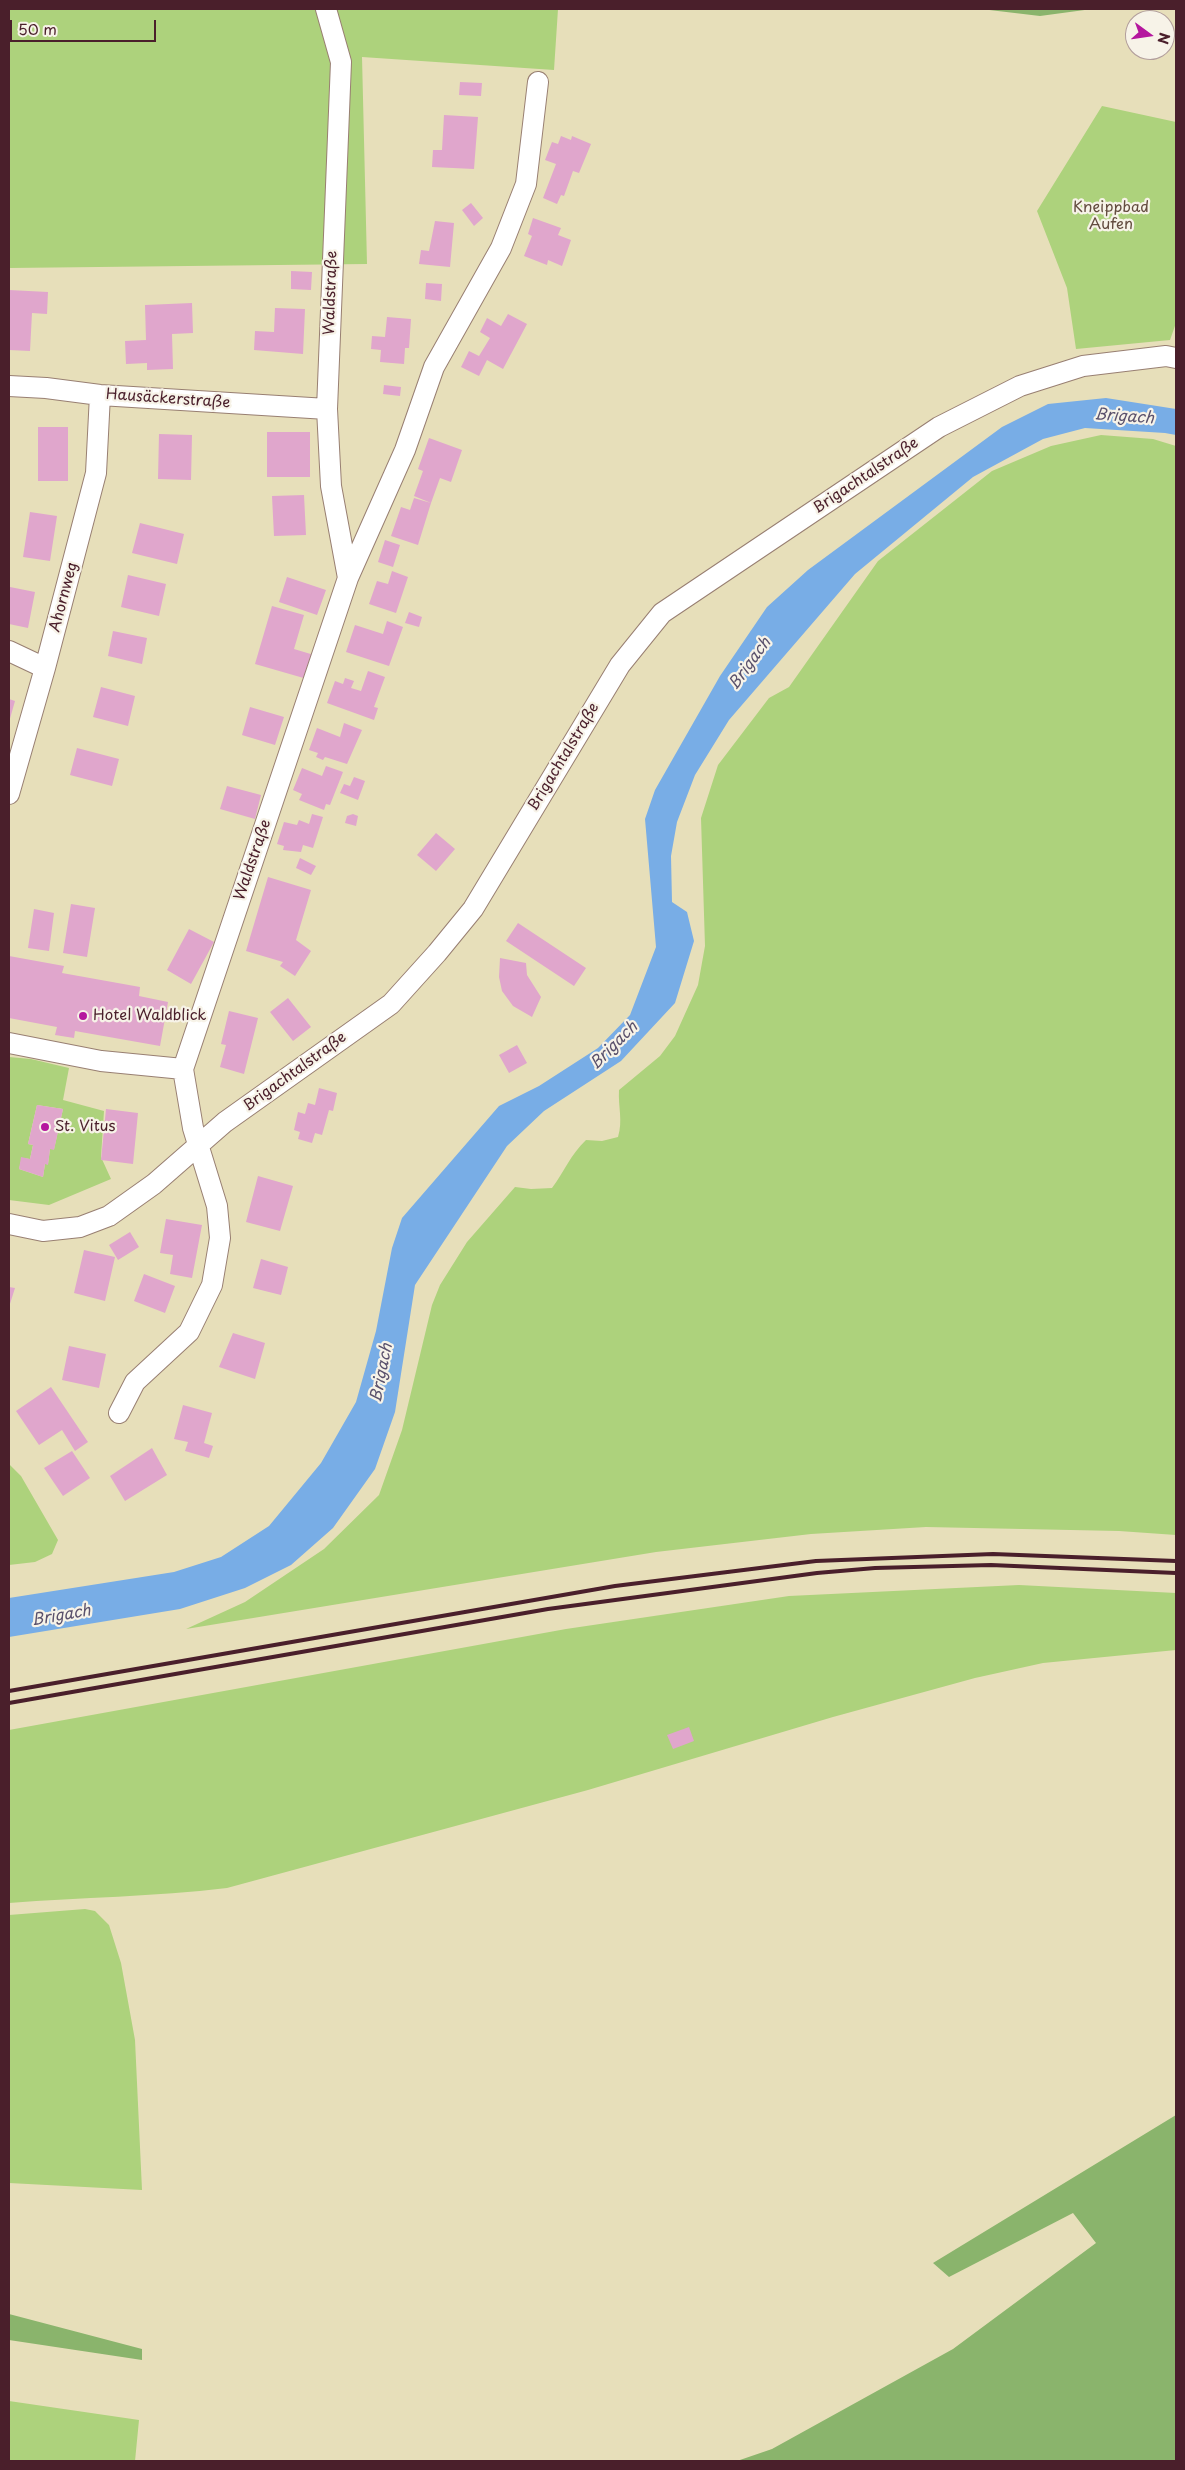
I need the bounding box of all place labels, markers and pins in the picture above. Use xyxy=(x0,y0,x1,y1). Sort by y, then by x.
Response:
place label: Hotel Waldblick xyxy=(93,1007,207,1025)
marker: Hotel Waldblick xyxy=(77,1010,89,1022)
place label: St. Vitus xyxy=(55,1118,115,1136)
marker: St. Vitus xyxy=(39,1121,51,1133)

